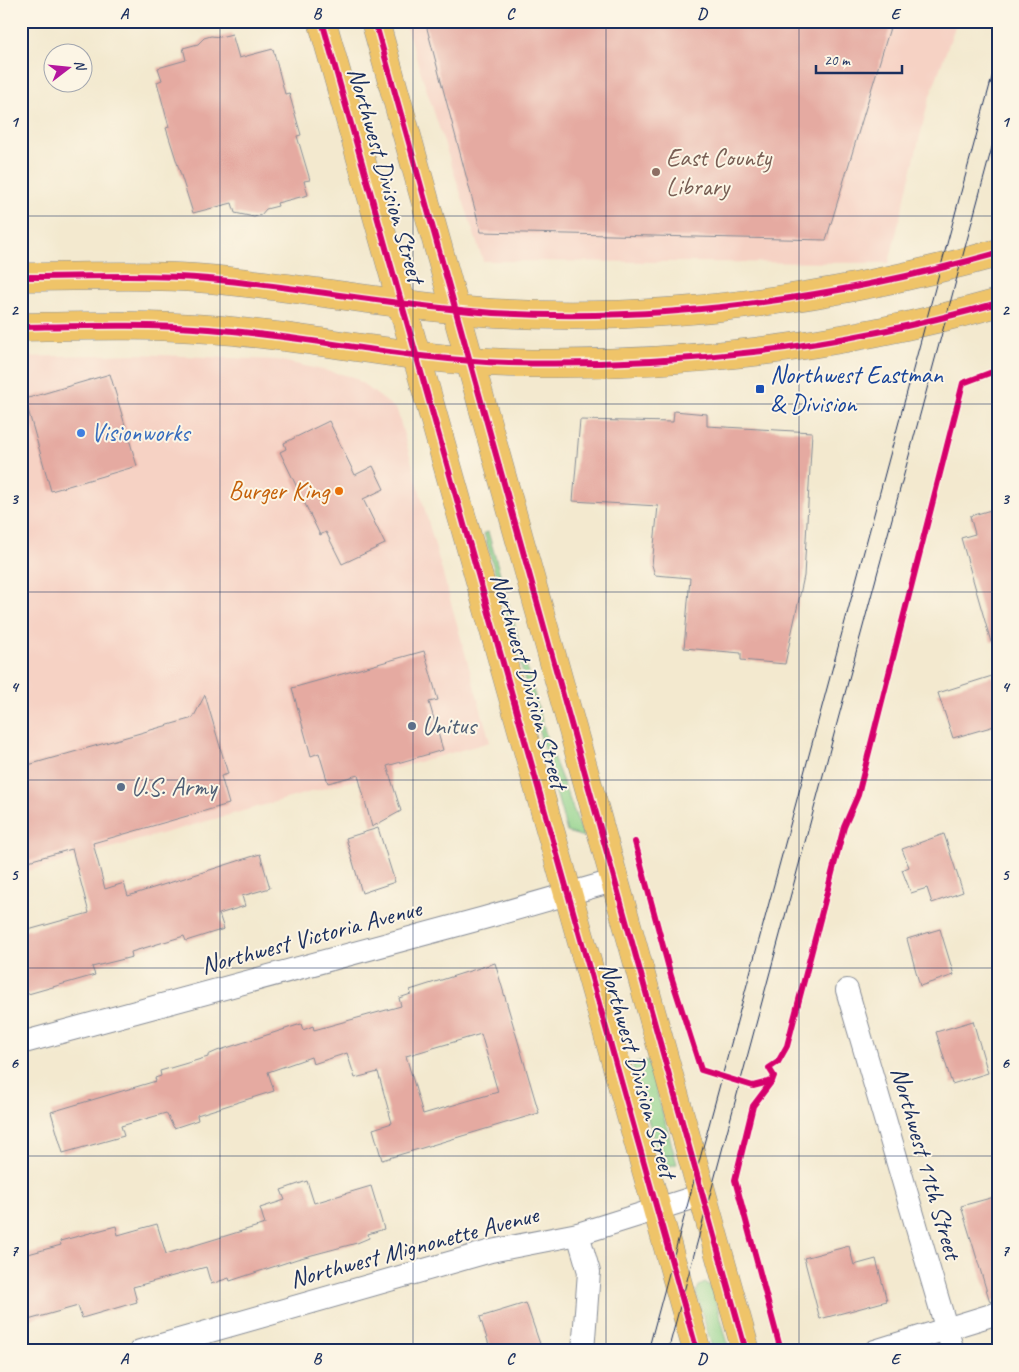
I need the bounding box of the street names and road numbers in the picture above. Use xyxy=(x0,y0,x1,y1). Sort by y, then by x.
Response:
street label: Northwest Division Street xyxy=(340,64,433,290)
street label: Northwest Division Street xyxy=(483,570,576,796)
street label: Northwest Victoria Avenue xyxy=(197,892,426,982)
street label: Northwest Division Street xyxy=(592,959,685,1185)
street label: Northwest 11th Street xyxy=(883,1063,969,1265)
street label: Northwest Mignonette Avenue xyxy=(286,1198,543,1296)

